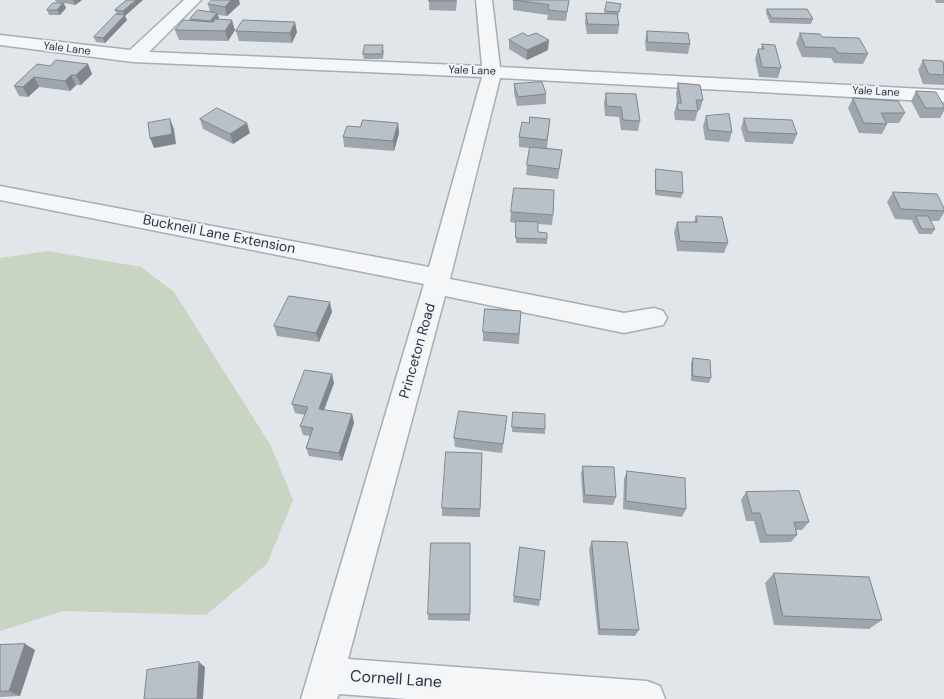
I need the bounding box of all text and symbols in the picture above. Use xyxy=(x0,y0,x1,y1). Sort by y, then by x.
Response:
street label: Yale Lane xyxy=(43,40,91,58)
street label: Yale Lane xyxy=(448,64,496,78)
street label: Yale Lane xyxy=(852,84,900,100)
street label: Bucknell Lane Extension xyxy=(141,212,297,258)
street label: Princeton Road xyxy=(396,301,440,401)
street label: Cornell Lane xyxy=(349,667,443,693)

